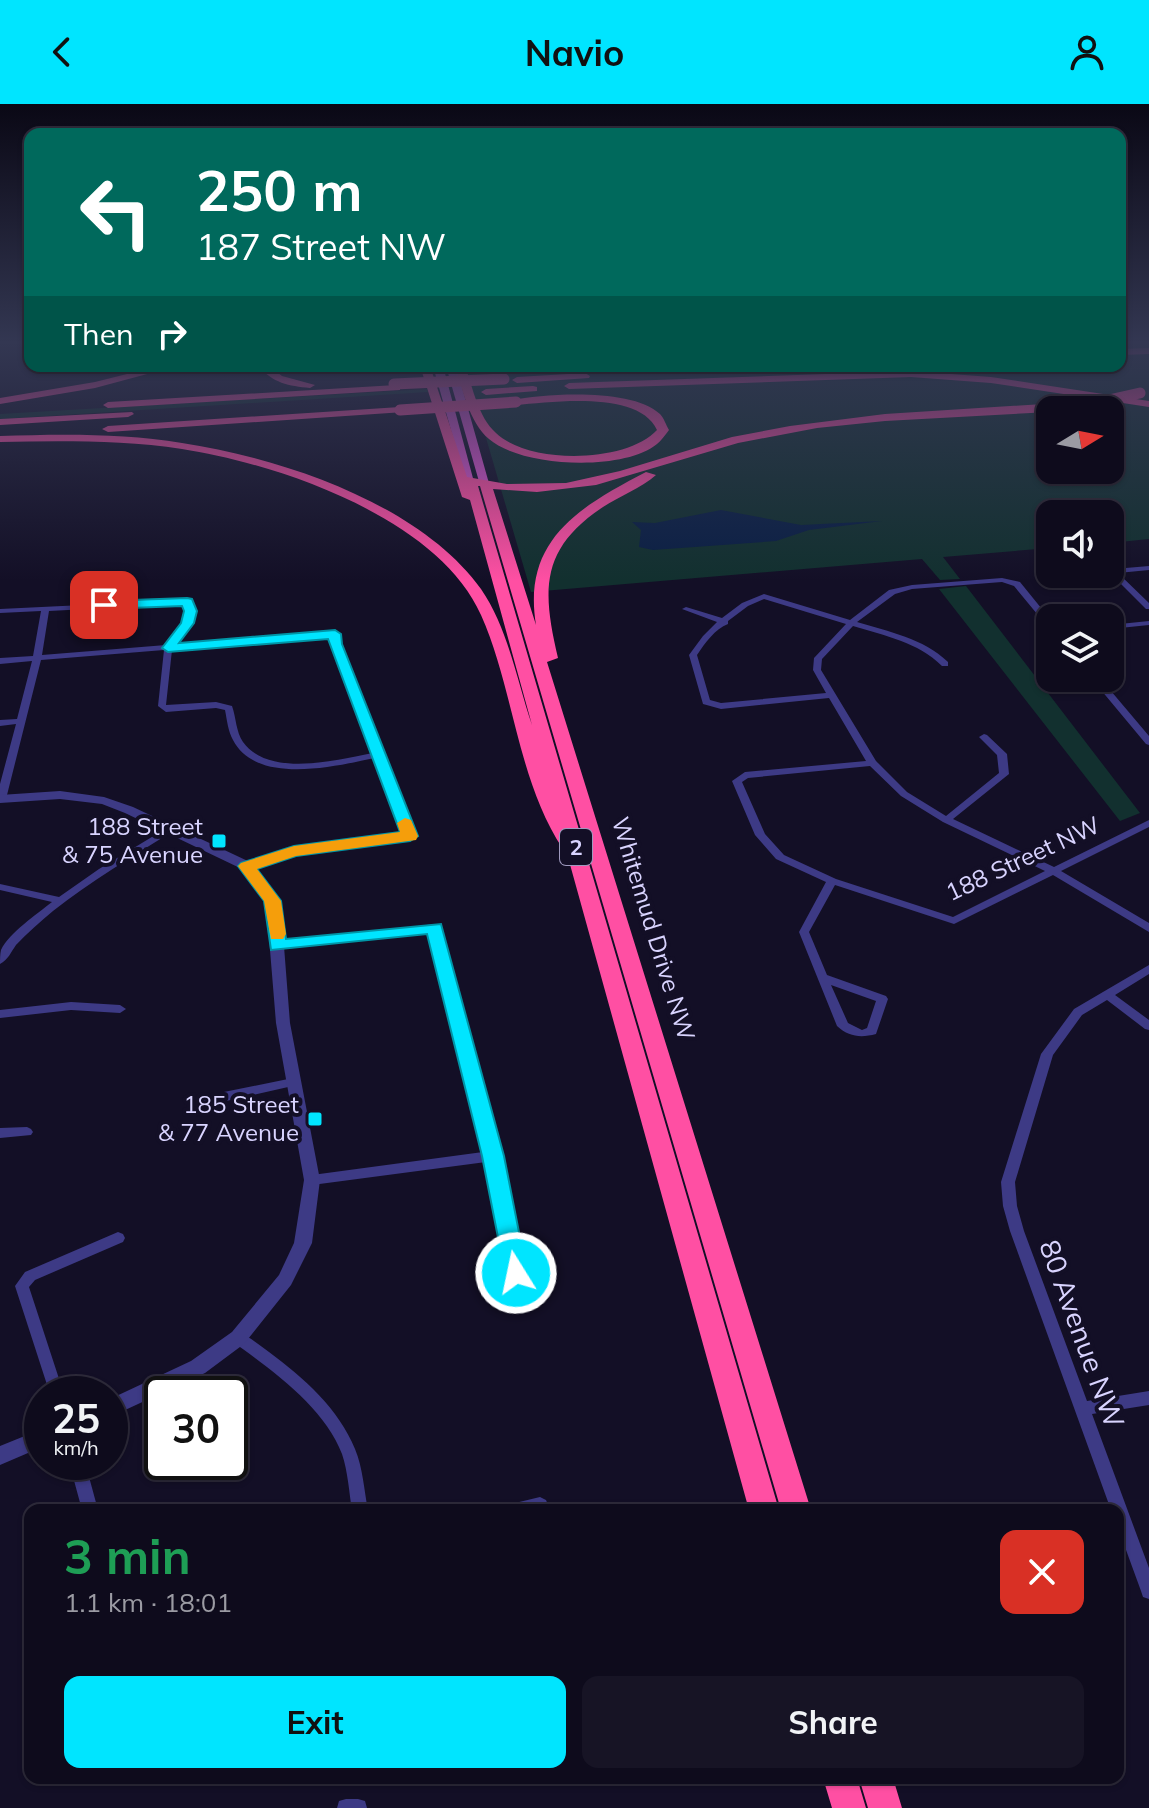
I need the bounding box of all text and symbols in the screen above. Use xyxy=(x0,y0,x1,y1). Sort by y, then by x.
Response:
icon: back xyxy=(40,30,84,74)
text: Navio xyxy=(525,30,624,75)
icon: person xyxy=(1065,30,1109,74)
text: 250 m xyxy=(196,155,363,225)
icon: left xyxy=(64,160,168,264)
text: 187 Street NW xyxy=(196,224,446,269)
icon: right xyxy=(150,312,194,356)
text: Then xyxy=(64,315,134,353)
north arrow xyxy=(1036,396,1124,484)
map controls xyxy=(1036,396,1124,692)
button: sound xyxy=(1036,500,1124,588)
pin xyxy=(70,571,138,639)
icon: arrive xyxy=(82,583,126,627)
button: layers xyxy=(1036,604,1124,692)
street label: 188 Street NW xyxy=(941,809,1104,907)
place label: 188 Street & 75 Avenue xyxy=(62,811,203,869)
street label: Whitemud Drive NW xyxy=(606,813,702,1044)
road number: 2 xyxy=(560,829,592,865)
marker: 188 Street & 75 Avenue xyxy=(210,832,228,850)
place label: 185 Street & 77 Avenue xyxy=(158,1089,299,1147)
marker: 185 Street & 77 Avenue xyxy=(306,1110,324,1128)
position arrow xyxy=(474,1231,558,1315)
street label: 80 Avenue NW xyxy=(1032,1235,1133,1433)
speed limit sign: 30 xyxy=(144,1376,248,1480)
text: 25 xyxy=(52,1393,100,1443)
text: km/h xyxy=(53,1435,99,1460)
text: 3 min xyxy=(64,1526,191,1586)
button: close xyxy=(1000,1530,1084,1614)
text: 1.1 km · 18:01 xyxy=(64,1586,232,1619)
button: Exit xyxy=(64,1676,566,1768)
button: Share xyxy=(582,1676,1084,1768)

